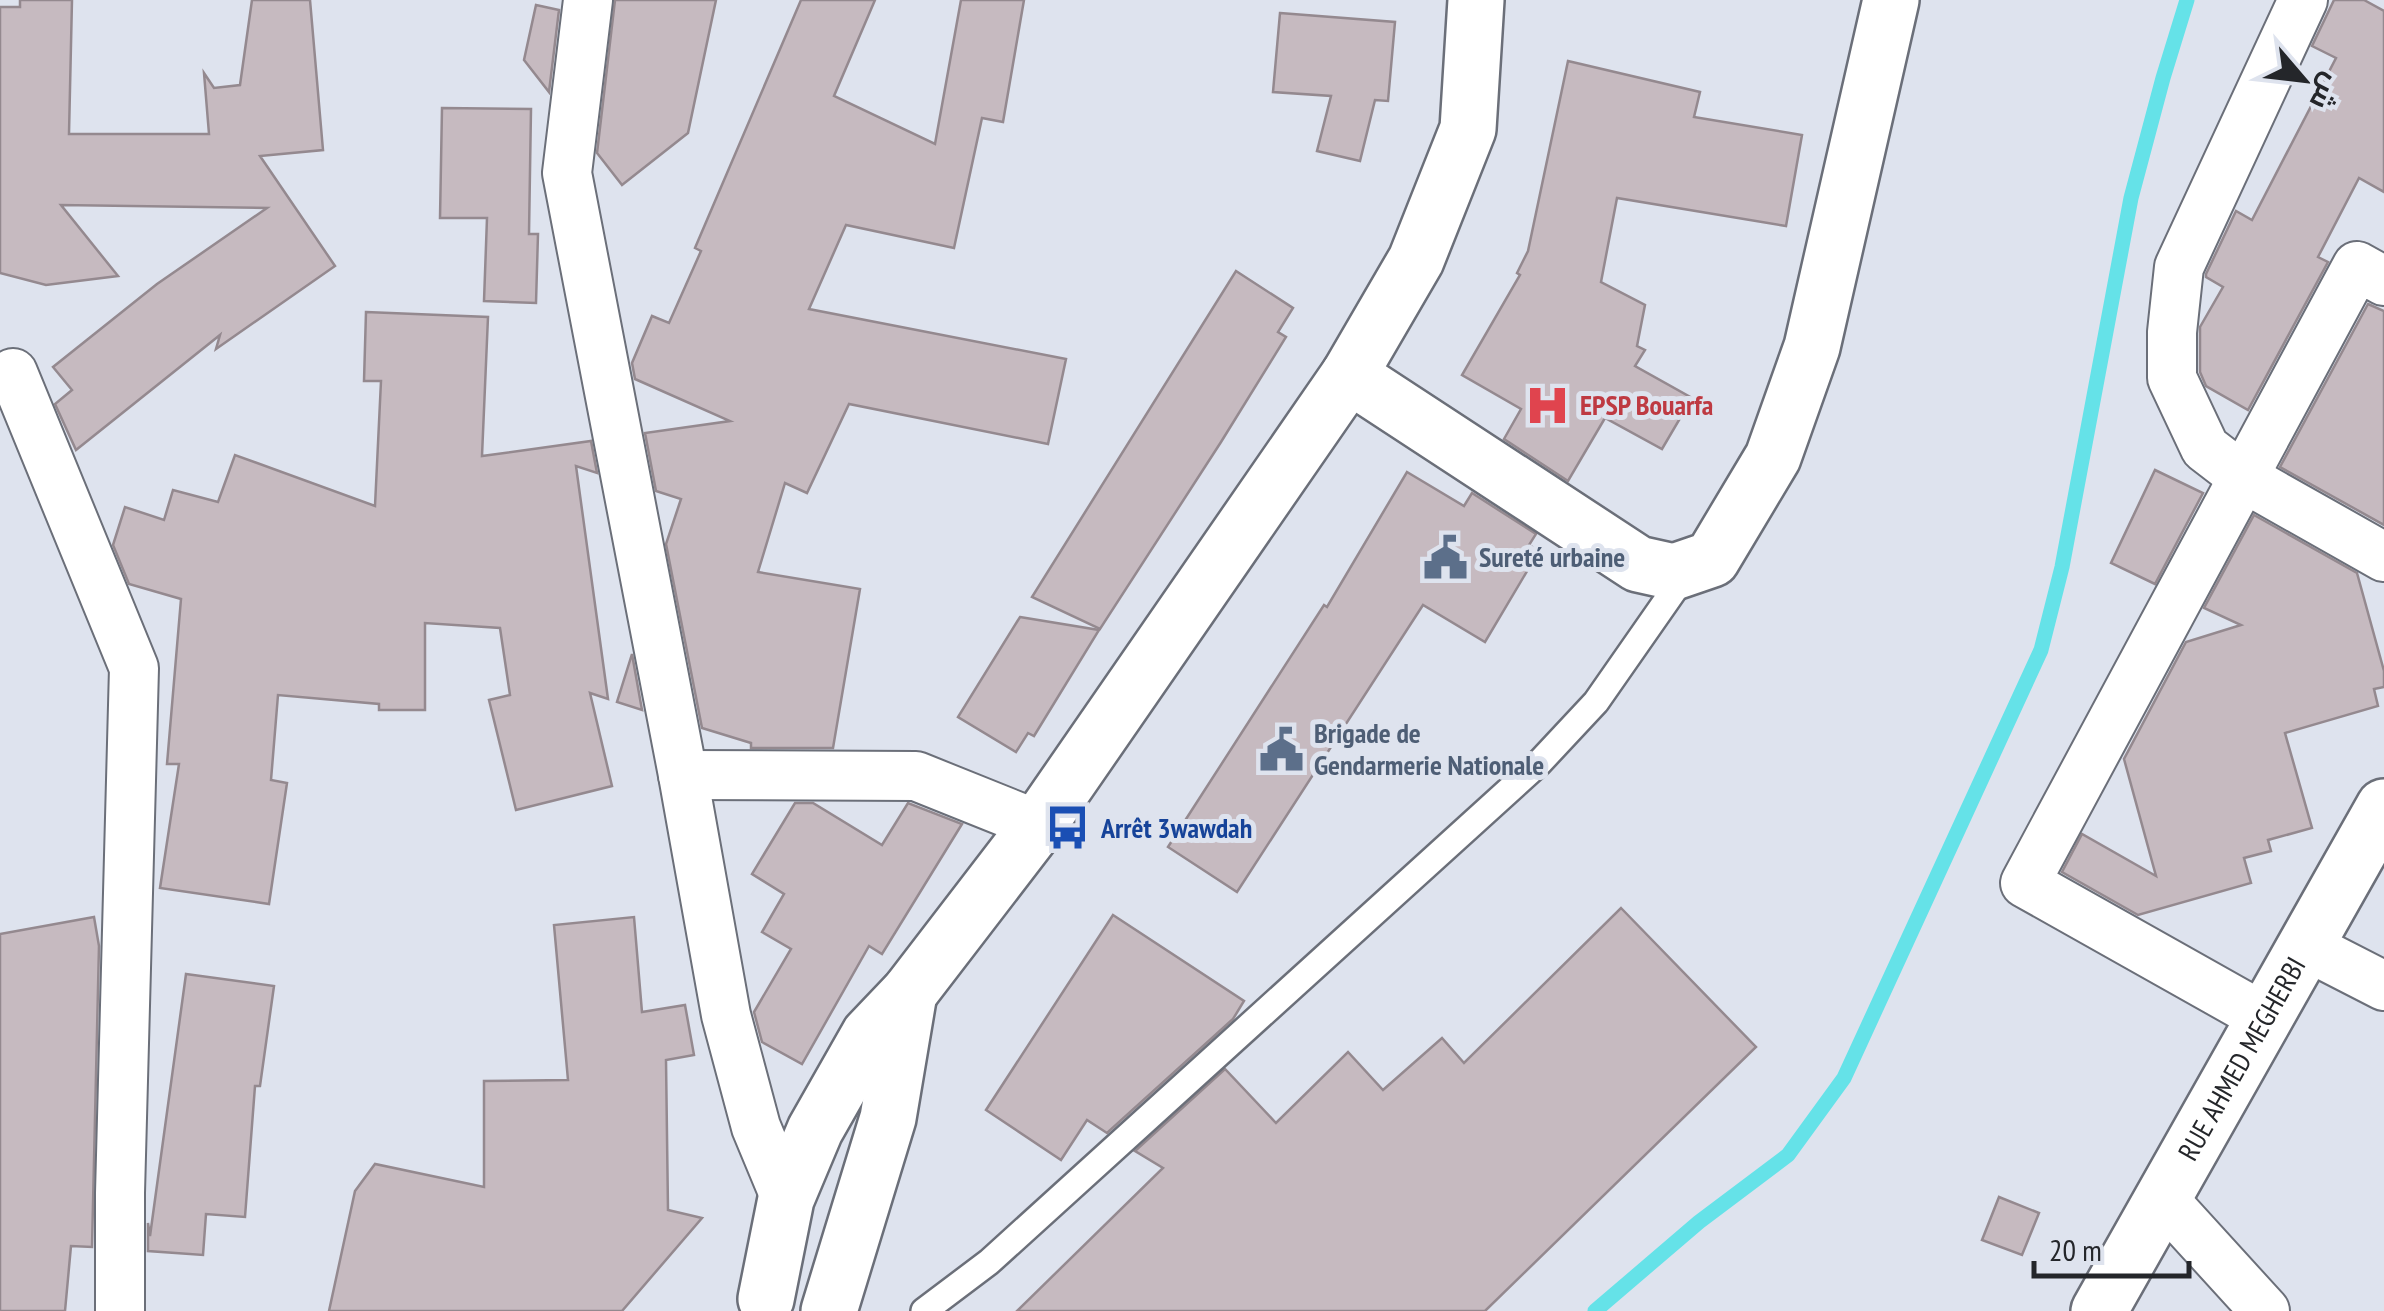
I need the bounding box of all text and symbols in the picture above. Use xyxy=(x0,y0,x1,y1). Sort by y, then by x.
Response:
north arrow xyxy=(2254,30,2354,130)
text: ش xyxy=(2302,67,2351,117)
hospital icon: EPSP Bouarfa xyxy=(1523,381,1571,429)
place label: EPSP Bouarfa xyxy=(1580,386,1713,423)
public building icon: Sureté urbaine xyxy=(1422,533,1470,581)
place label: Sureté urbaine xyxy=(1479,538,1625,575)
place label: Brigade de Gendarmerie Nationale xyxy=(1314,714,1544,783)
public building icon: Brigade de Gendarmerie Nationale xyxy=(1257,725,1305,773)
bus stop icon: Arrêt 3wawdah xyxy=(1044,804,1092,852)
place label: Arrêt 3wawdah xyxy=(1100,809,1252,846)
street label: RUE AHMED MEGHERBI xyxy=(2169,950,2313,1167)
scale bar xyxy=(2034,1216,2189,1278)
text: 20 m xyxy=(2049,1230,2102,1269)

